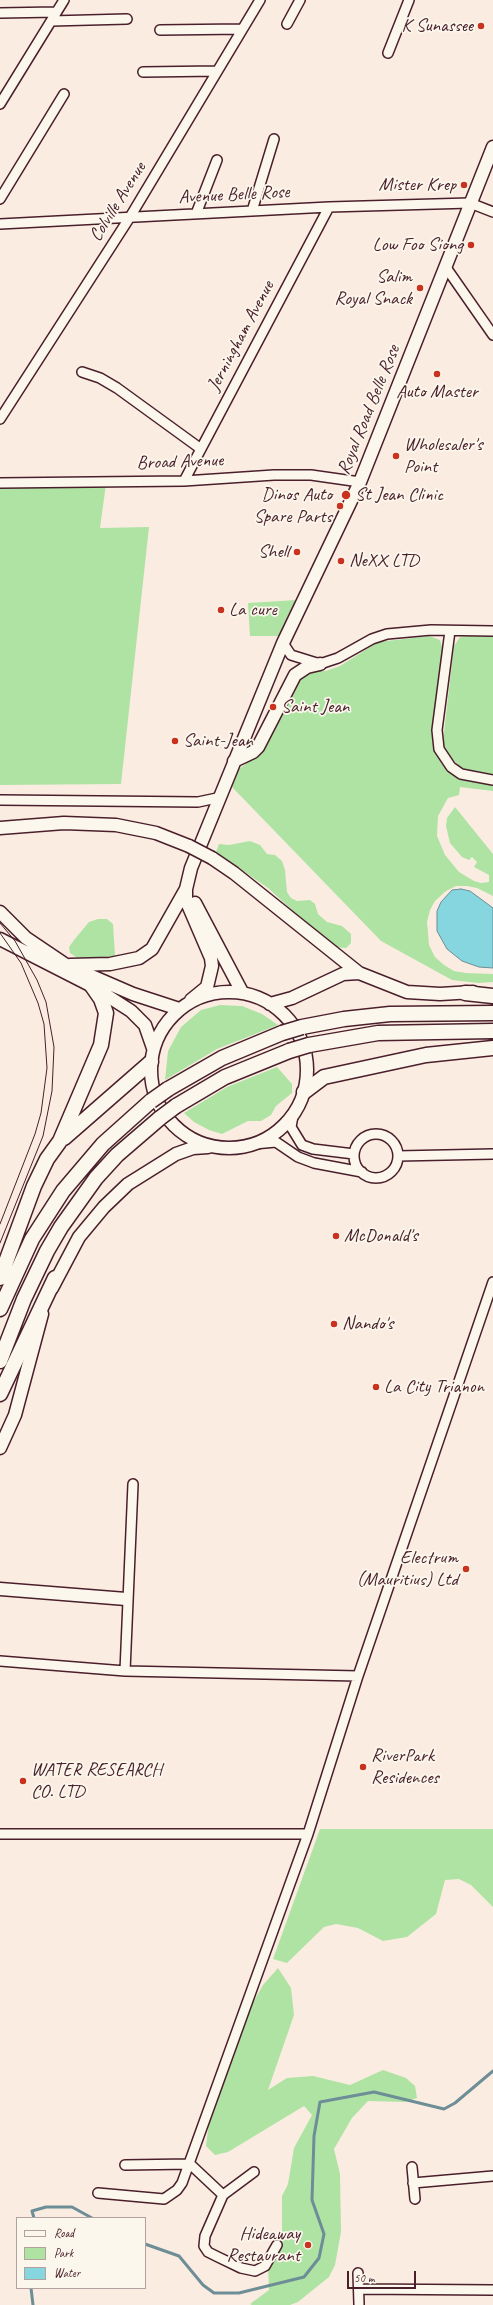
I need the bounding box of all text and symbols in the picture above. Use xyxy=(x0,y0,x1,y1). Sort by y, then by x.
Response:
place label: K Sunassee xyxy=(402,15,473,37)
marker: K Sunassee xyxy=(476,21,486,31)
street label: Colville Avenue xyxy=(85,158,151,246)
place label: Mister Krep xyxy=(379,174,456,196)
marker: Mister Krep xyxy=(459,180,469,190)
street label: Avenue Belle Rose xyxy=(178,181,290,209)
place label: Low Foo Siong xyxy=(373,234,463,256)
marker: Low Foo Siong xyxy=(466,240,476,250)
place label: Salim Royal Snack xyxy=(334,266,412,310)
street label: Jerningham Avenue xyxy=(202,277,280,395)
marker: Salim Royal Snack xyxy=(415,283,425,293)
street label: Royal Road Belle Rose xyxy=(333,342,405,478)
marker: Auto Master xyxy=(432,369,442,379)
place label: Auto Master xyxy=(396,381,478,403)
place label: Wholesaler's Point xyxy=(404,434,482,478)
street label: Broad Avenue xyxy=(136,449,224,475)
marker: Wholesaler's Point xyxy=(391,451,401,461)
place label: Dinos Auto Spare Parts xyxy=(254,484,332,528)
place label: St Jean Clinic xyxy=(355,484,443,506)
marker: St Jean Clinic xyxy=(340,489,352,501)
marker: Dinos Auto Spare Parts xyxy=(335,501,345,511)
place label: Shell xyxy=(258,541,289,563)
marker: Shell xyxy=(292,547,302,557)
place label: NeXX LTD xyxy=(349,550,419,572)
marker: NeXX LTD xyxy=(336,556,346,566)
place label: La cure xyxy=(229,599,277,621)
marker: La cure xyxy=(216,605,226,615)
place label: Saint Jean xyxy=(281,696,349,718)
marker: Saint Jean xyxy=(268,702,278,712)
place label: Saint-Jean xyxy=(183,730,253,752)
marker: Saint-Jean xyxy=(170,736,180,746)
place label: McDonald's xyxy=(344,1225,418,1247)
marker: McDonald's xyxy=(331,1231,341,1241)
place label: Nando's xyxy=(342,1313,393,1335)
marker: Nando's xyxy=(329,1319,339,1329)
place label: La City Trianon xyxy=(384,1376,484,1398)
marker: La City Trianon xyxy=(371,1382,381,1392)
place label: Electrum (Mauritius) Ltd xyxy=(356,1547,458,1591)
marker: Electrum (Mauritius) Ltd xyxy=(461,1564,471,1574)
place label: RiverPark Residences xyxy=(371,1745,439,1789)
place label: WATER RESEARCH CO. LTD xyxy=(31,1759,162,1803)
marker: RiverPark Residences xyxy=(358,1762,368,1772)
marker: WATER RESEARCH CO. LTD xyxy=(18,1776,28,1786)
legend xyxy=(16,2217,146,2289)
place label: Hideaway Restaurant xyxy=(226,2223,300,2267)
text: Road xyxy=(54,2225,74,2241)
marker: Hideaway Restaurant xyxy=(303,2240,313,2250)
text: Park xyxy=(54,2245,73,2261)
scale bar xyxy=(349,2263,418,2289)
text: Water xyxy=(54,2265,80,2281)
text: 50 m xyxy=(354,2270,374,2286)

